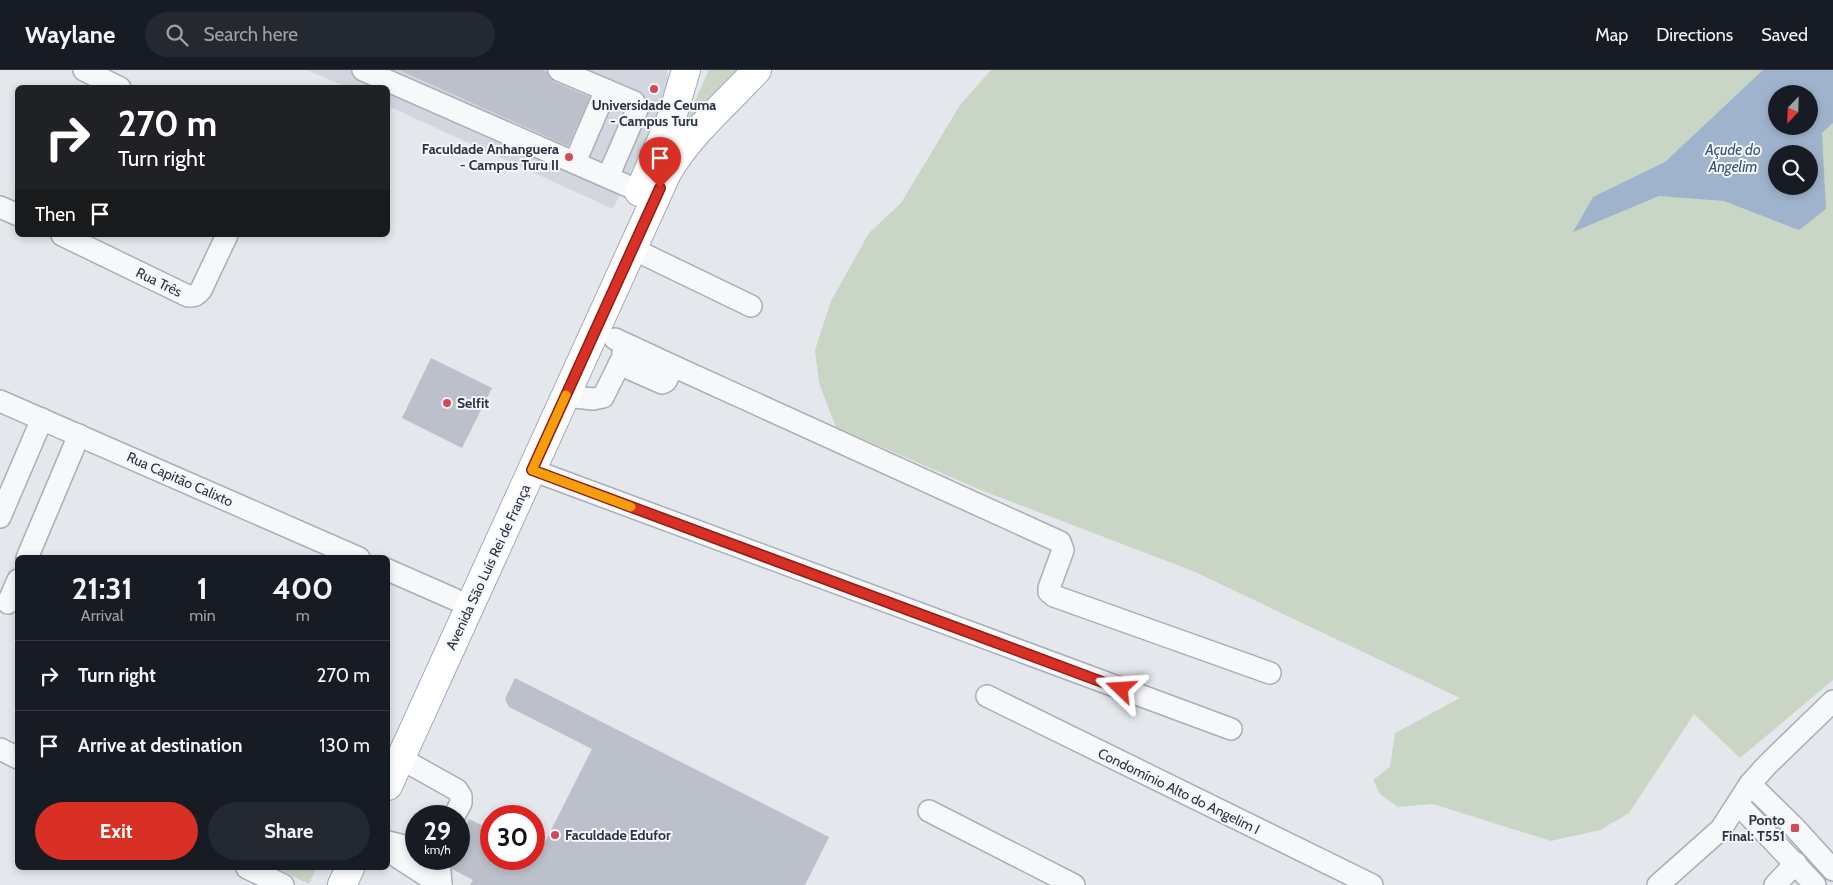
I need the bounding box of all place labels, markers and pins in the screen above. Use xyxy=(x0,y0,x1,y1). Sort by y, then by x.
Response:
marker: Universidade Ceuma - Campus Turu xyxy=(648,83,660,95)
place label: Universidade Ceuma - Campus Turu xyxy=(592,96,716,130)
pin xyxy=(639,137,681,188)
place label: Faculdade Anhanguera - Campus Turu II xyxy=(422,140,559,174)
marker: Faculdade Anhanguera - Campus Turu II xyxy=(563,151,575,163)
place label: Selfit xyxy=(457,394,489,412)
marker: Selfit xyxy=(441,397,453,409)
place label: Ponto Final: T551 xyxy=(1722,811,1785,845)
marker: Ponto Final: T551 xyxy=(1789,822,1801,834)
place label: Faculdade Edufor xyxy=(565,826,671,844)
marker: Faculdade Edufor xyxy=(549,829,561,841)

